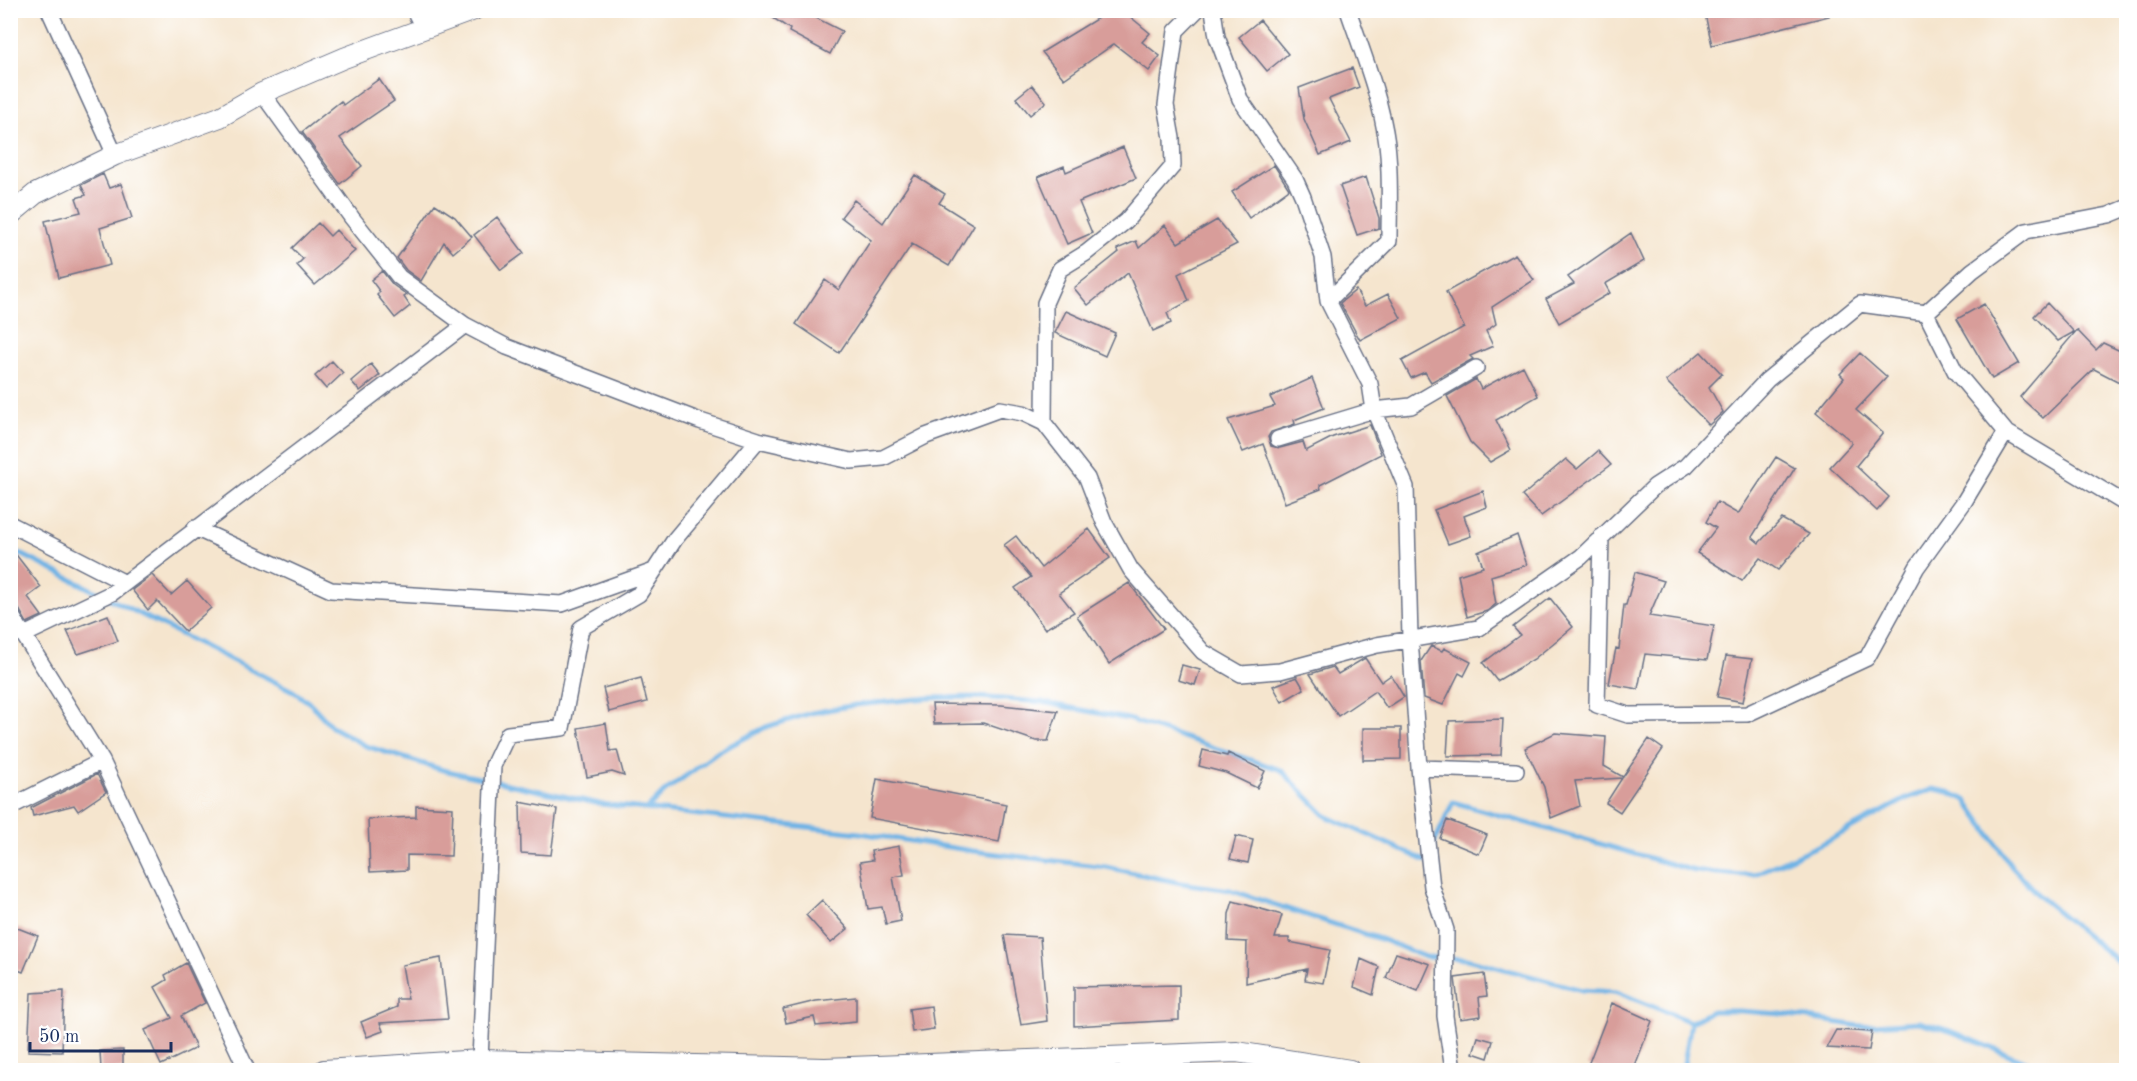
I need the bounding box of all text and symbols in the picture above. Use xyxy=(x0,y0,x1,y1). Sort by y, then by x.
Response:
scale bar xyxy=(30,1015,171,1053)
text: 50 m xyxy=(39,1028,79,1046)

